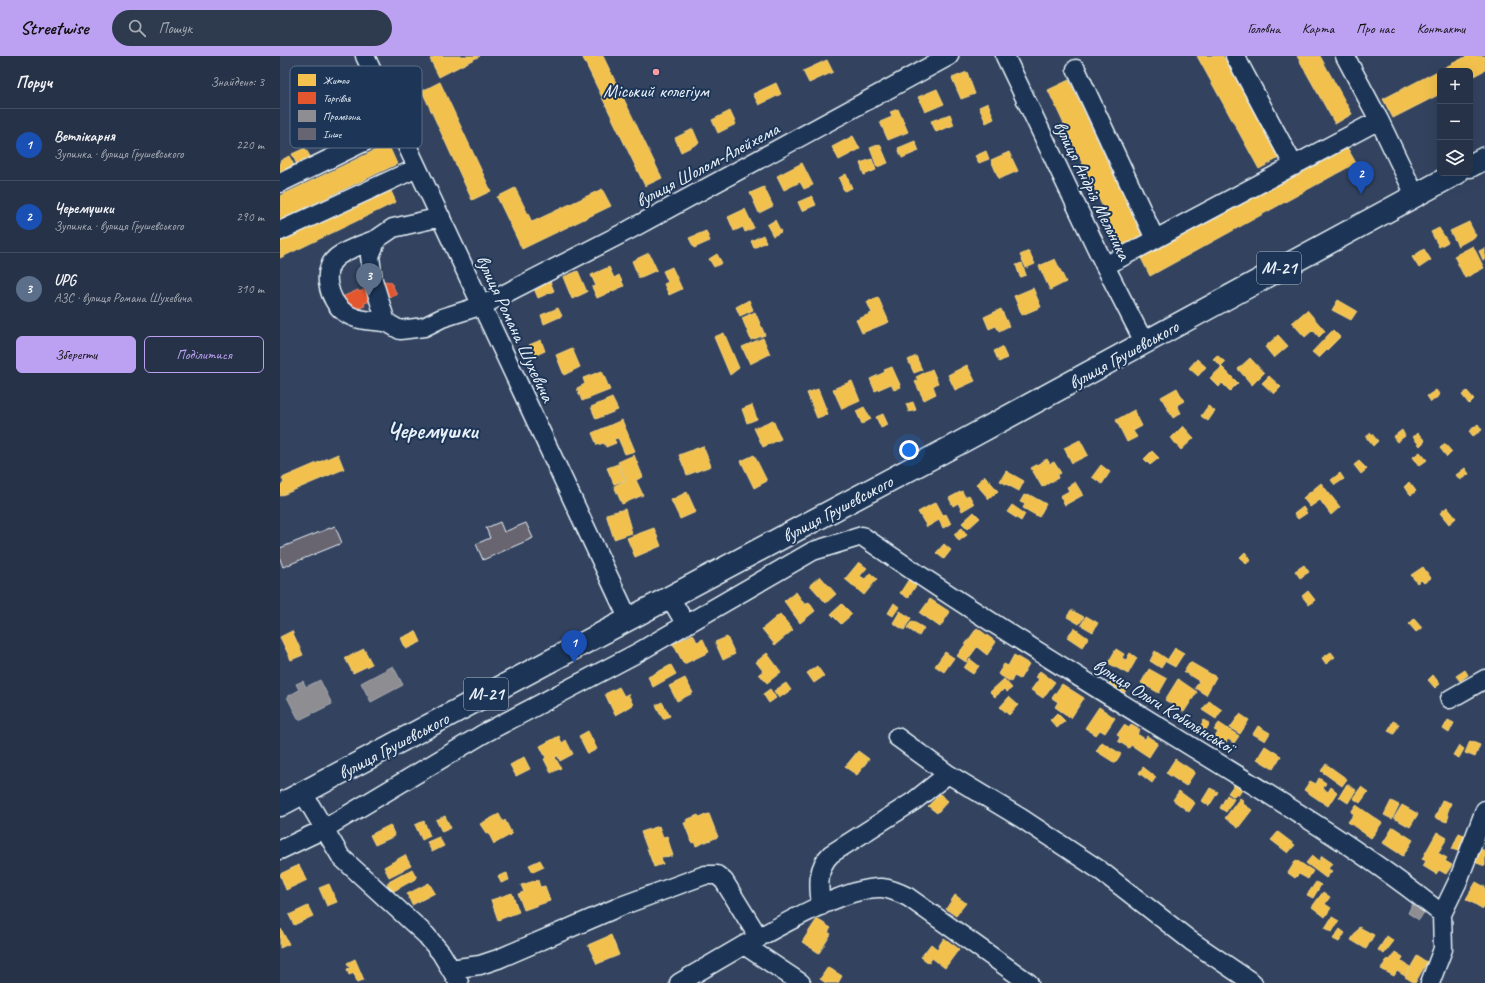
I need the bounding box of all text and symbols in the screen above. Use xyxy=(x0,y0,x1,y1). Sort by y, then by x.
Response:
search box xyxy=(112,10,392,46)
text: Streetwise xyxy=(20,16,88,40)
icon: search xyxy=(126,17,148,39)
text: Пошук xyxy=(158,19,192,38)
text: Головна xyxy=(1247,20,1280,37)
text: Карта xyxy=(1302,20,1334,37)
text: Про нас xyxy=(1356,20,1395,37)
text: Контакти xyxy=(1417,20,1465,37)
legend xyxy=(290,66,422,148)
marker: Міський колегіум xyxy=(651,67,661,77)
map controls xyxy=(1437,68,1473,176)
button: + xyxy=(1437,68,1473,104)
text: Поруч xyxy=(16,72,52,93)
text: Житло xyxy=(323,73,350,87)
text: Знайдено: 3 xyxy=(210,74,264,90)
place label: Міський колегіум xyxy=(603,79,710,103)
text: Торгівля xyxy=(323,91,352,105)
button: − xyxy=(1437,104,1473,140)
text: Промзона xyxy=(323,109,362,123)
street label: вулиця Шолом-Алейхема xyxy=(632,116,784,213)
street label: вулиця Андрія Мельника xyxy=(1048,117,1137,266)
text: Ветлікарня xyxy=(54,127,115,146)
text: Інше xyxy=(323,127,343,141)
text: 1 xyxy=(26,137,32,153)
text: 220 m xyxy=(236,137,264,153)
button: layers xyxy=(1437,140,1473,176)
text: Зупинка · вулиця Грушевського xyxy=(54,146,184,162)
pin: 2 xyxy=(1348,161,1374,194)
text: Черемушки xyxy=(54,199,113,218)
text: 2 xyxy=(26,209,32,225)
text: 290 m xyxy=(236,209,264,225)
text: Зупинка · вулиця Грушевського xyxy=(54,218,184,234)
street label: вулиця Романа Шухевича xyxy=(470,251,560,407)
road number: М-21 xyxy=(1257,252,1301,284)
pin: 3 xyxy=(356,263,382,296)
text: UPG xyxy=(54,271,76,290)
text: 3 xyxy=(26,281,32,297)
text: 310 m xyxy=(236,281,264,297)
text: АЗС · вулиця Романа Шухевича xyxy=(54,290,192,306)
street label: вулиця Грушевського xyxy=(1064,314,1184,395)
button: Зберегти xyxy=(16,336,136,373)
button: Поділитися xyxy=(144,336,264,373)
district label: Черемушки xyxy=(386,416,479,445)
your location xyxy=(899,440,919,460)
street label: вулиця Грушевського xyxy=(778,469,898,548)
pin: 1 xyxy=(561,630,587,663)
street label: вулиця Ольги Кобилянської xyxy=(1089,653,1241,761)
road number: М-21 xyxy=(464,678,508,710)
street label: вулиця Грушевського xyxy=(334,706,454,785)

